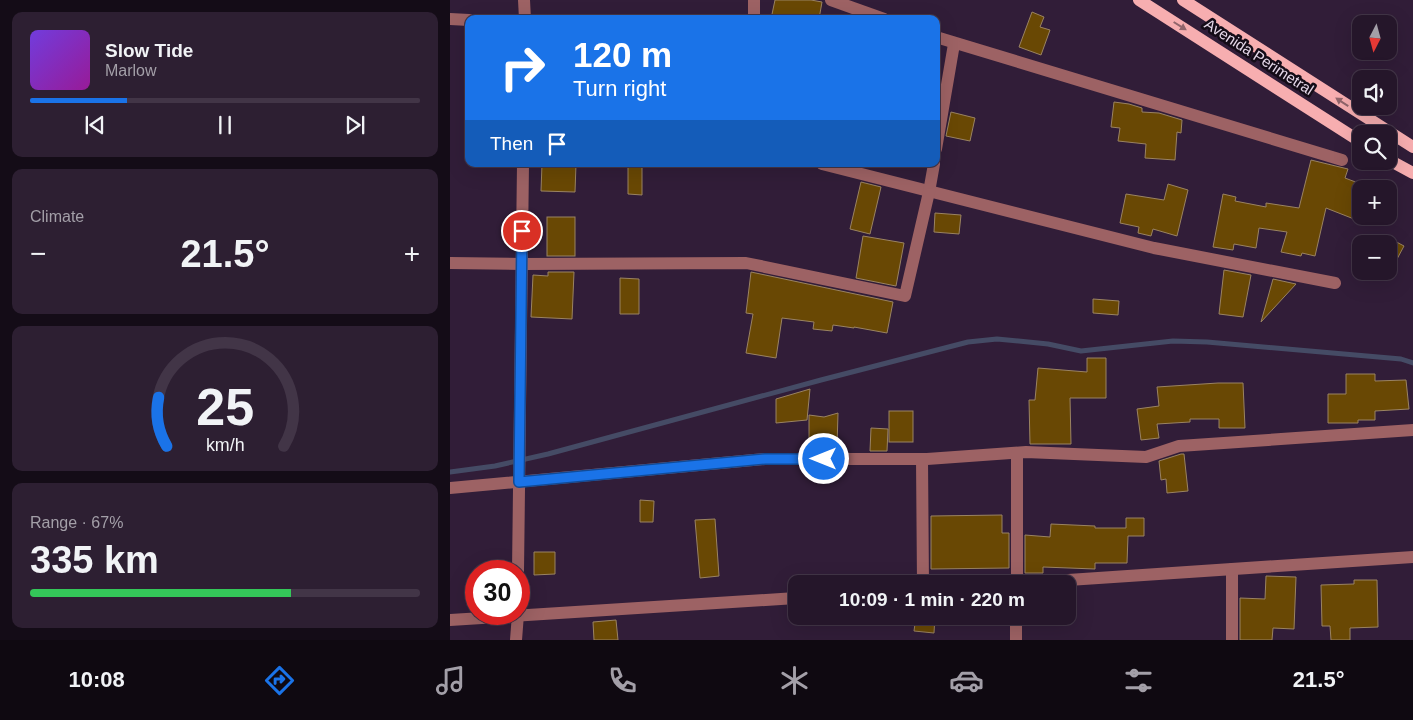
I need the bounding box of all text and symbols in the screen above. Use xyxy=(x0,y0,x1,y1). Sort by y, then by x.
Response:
street label: Avenida Perimetral xyxy=(1202,15,1317,98)
north arrow xyxy=(1352,15,1398,60)
map controls xyxy=(1352,15,1397,280)
one-way arrow xyxy=(1174,21,1187,31)
icon: right xyxy=(490,35,555,100)
text: 120 m xyxy=(573,35,672,74)
text: Slow Tide xyxy=(105,40,193,61)
text: Marlow xyxy=(105,62,157,79)
button: sound xyxy=(1352,70,1397,115)
text: Turn right xyxy=(573,76,666,101)
one-way arrow xyxy=(1336,97,1349,107)
icon: previous xyxy=(81,111,109,139)
icon: pause xyxy=(211,111,239,139)
icon: next xyxy=(341,111,369,139)
button: search xyxy=(1352,125,1397,170)
icon: arrive xyxy=(543,130,571,158)
text: Then xyxy=(490,133,533,154)
button: + xyxy=(1352,180,1397,225)
text: Climate xyxy=(30,208,84,225)
pin xyxy=(501,210,543,252)
icon: arrive xyxy=(508,217,536,245)
text: 21.5° xyxy=(180,233,270,275)
button: − xyxy=(1352,235,1397,280)
text: − xyxy=(30,238,46,269)
text: + xyxy=(404,238,420,269)
text: 25 xyxy=(196,378,254,436)
position arrow xyxy=(797,432,849,484)
text: km/h xyxy=(206,435,244,455)
text: Range · 67% xyxy=(30,514,123,531)
text: 335 km xyxy=(30,539,159,581)
speed limit sign: 30 xyxy=(465,560,530,625)
text: 10:09 · 1 min · 220 m xyxy=(839,589,1025,610)
icon: directions xyxy=(262,663,297,698)
icon: music xyxy=(433,663,468,698)
icon: phone xyxy=(605,663,640,698)
icon: climate xyxy=(777,663,812,698)
icon: car xyxy=(949,663,984,698)
icon: filters xyxy=(1121,663,1156,698)
text: 10:08 xyxy=(68,667,125,692)
text: 21.5° xyxy=(1293,667,1344,692)

